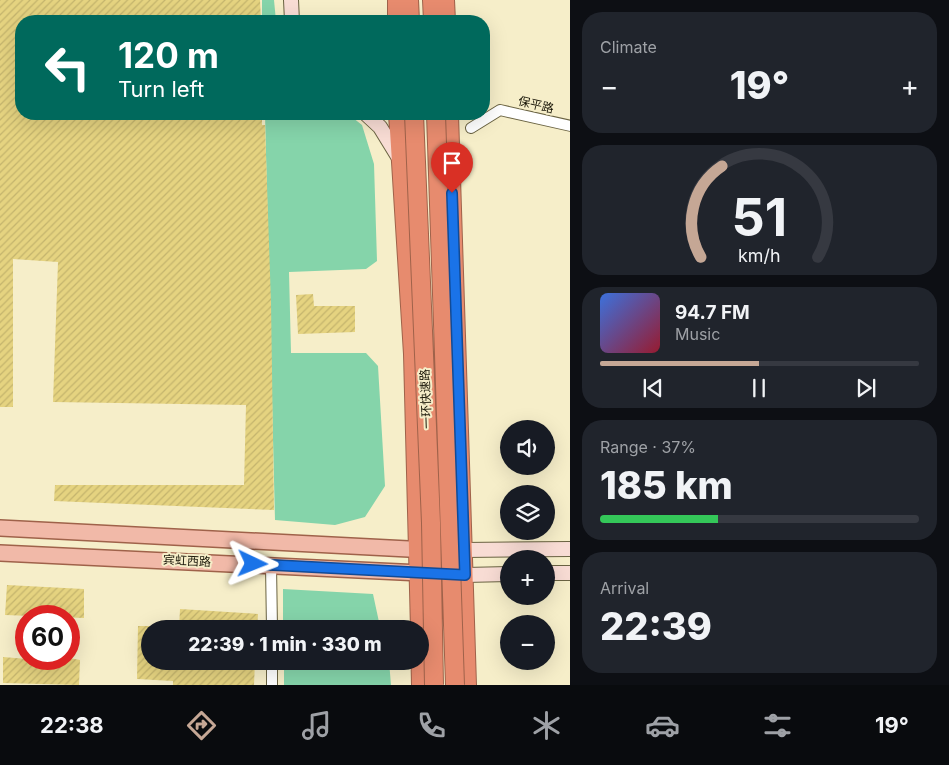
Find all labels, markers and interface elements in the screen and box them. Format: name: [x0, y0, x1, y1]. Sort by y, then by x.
text: 120 m: [118, 34, 219, 76]
icon: left: [35, 35, 100, 100]
text: Climate: [600, 37, 657, 57]
text: 19°: [730, 62, 789, 108]
text: −: [600, 69, 619, 103]
text: +: [900, 69, 919, 103]
text: Turn left: [118, 76, 204, 102]
street label: 保平路: [517, 93, 555, 116]
pin: [431, 142, 473, 193]
icon: arrive: [438, 149, 466, 177]
text: 51: [732, 186, 787, 249]
text: km/h: [738, 245, 781, 266]
text: 94.7 FM: [675, 301, 750, 324]
text: Music: [675, 324, 720, 344]
street label: 一环快速路: [417, 369, 434, 429]
icon: previous: [639, 374, 667, 402]
icon: pause: [745, 374, 773, 402]
icon: next: [852, 374, 880, 402]
map controls: [500, 420, 555, 670]
button: sound: [500, 420, 555, 475]
text: Range · 37%: [600, 437, 696, 457]
text: 185 km: [600, 462, 733, 508]
button: layers: [500, 485, 555, 540]
position arrow: [226, 537, 278, 589]
button: +: [500, 550, 555, 605]
street label: 宾虹西路: [163, 552, 211, 569]
text: Arrival: [600, 578, 649, 598]
text: 22:39: [600, 603, 712, 649]
speed limit sign: 60: [15, 605, 80, 670]
button: −: [500, 615, 555, 670]
text: 22:39 · 1 min · 330 m: [188, 633, 382, 656]
icon: directions: [184, 708, 219, 743]
icon: music: [299, 708, 334, 743]
icon: phone: [414, 708, 449, 743]
icon: climate: [529, 708, 564, 743]
icon: car: [645, 708, 680, 743]
icon: filters: [760, 708, 795, 743]
text: 22:38: [40, 712, 104, 738]
text: 19°: [875, 712, 909, 738]

